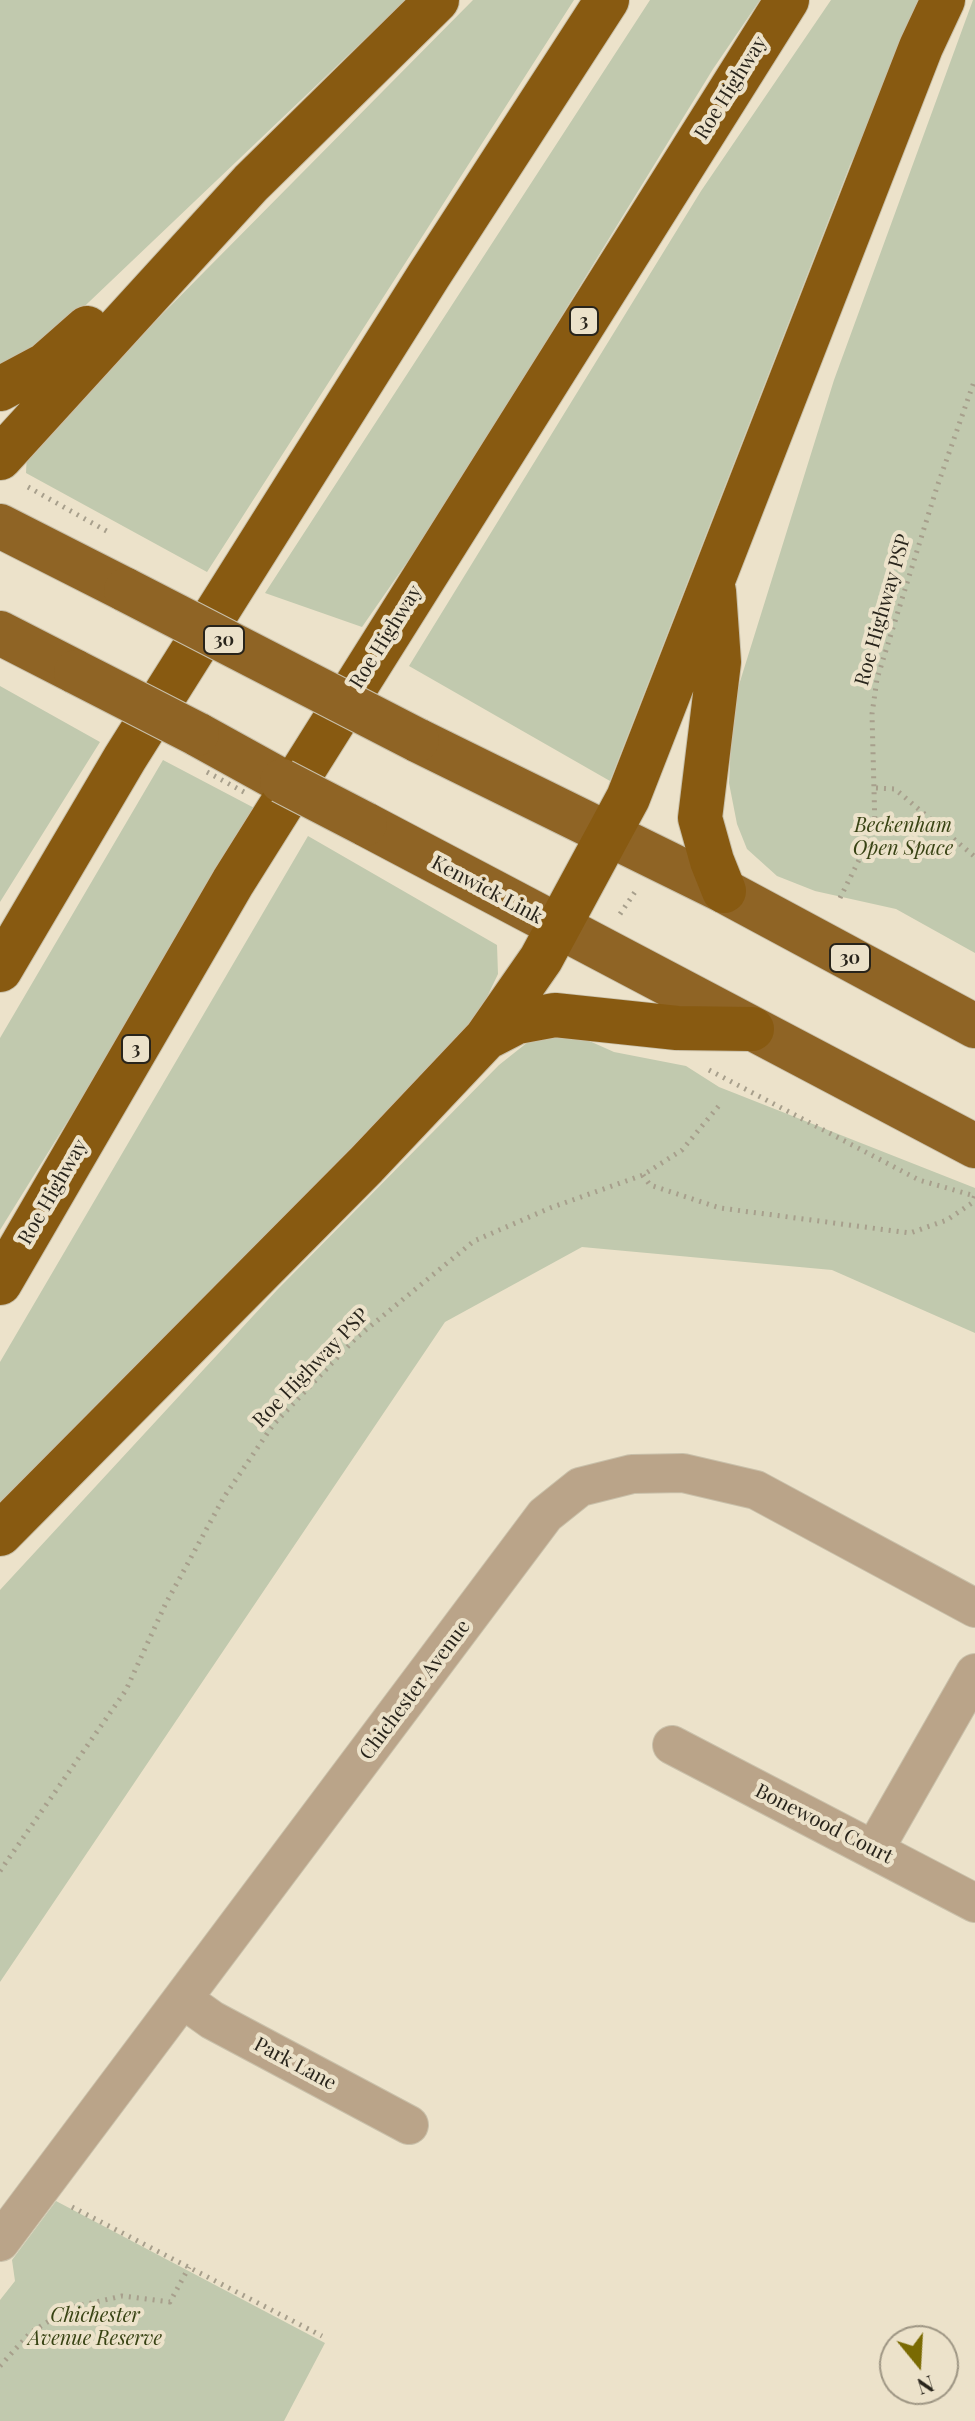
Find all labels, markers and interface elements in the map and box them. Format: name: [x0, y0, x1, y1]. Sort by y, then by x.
street label: Roe Highway: [690, 32, 772, 144]
road number: 3: [570, 307, 598, 335]
street label: Roe Highway PSP: [850, 531, 916, 689]
street label: Roe Highway: [345, 581, 427, 693]
road number: 30: [204, 626, 244, 654]
park label: Beckenham Open Space: [853, 814, 953, 861]
street label: Kenwick Link: [427, 851, 547, 929]
road number: 30: [830, 944, 870, 972]
road number: 3: [122, 1035, 150, 1063]
street label: Roe Highway: [13, 1135, 93, 1249]
street label: Roe Highway PSP: [248, 1303, 374, 1433]
street label: Chichester Avenue: [355, 1615, 475, 1765]
street label: Bonewood Court: [751, 1779, 897, 1869]
street label: Park Lane: [250, 2032, 340, 2096]
park label: Chichester Avenue Reserve: [28, 2304, 162, 2351]
north arrow: [879, 2325, 959, 2405]
text: N: [914, 2369, 938, 2403]

